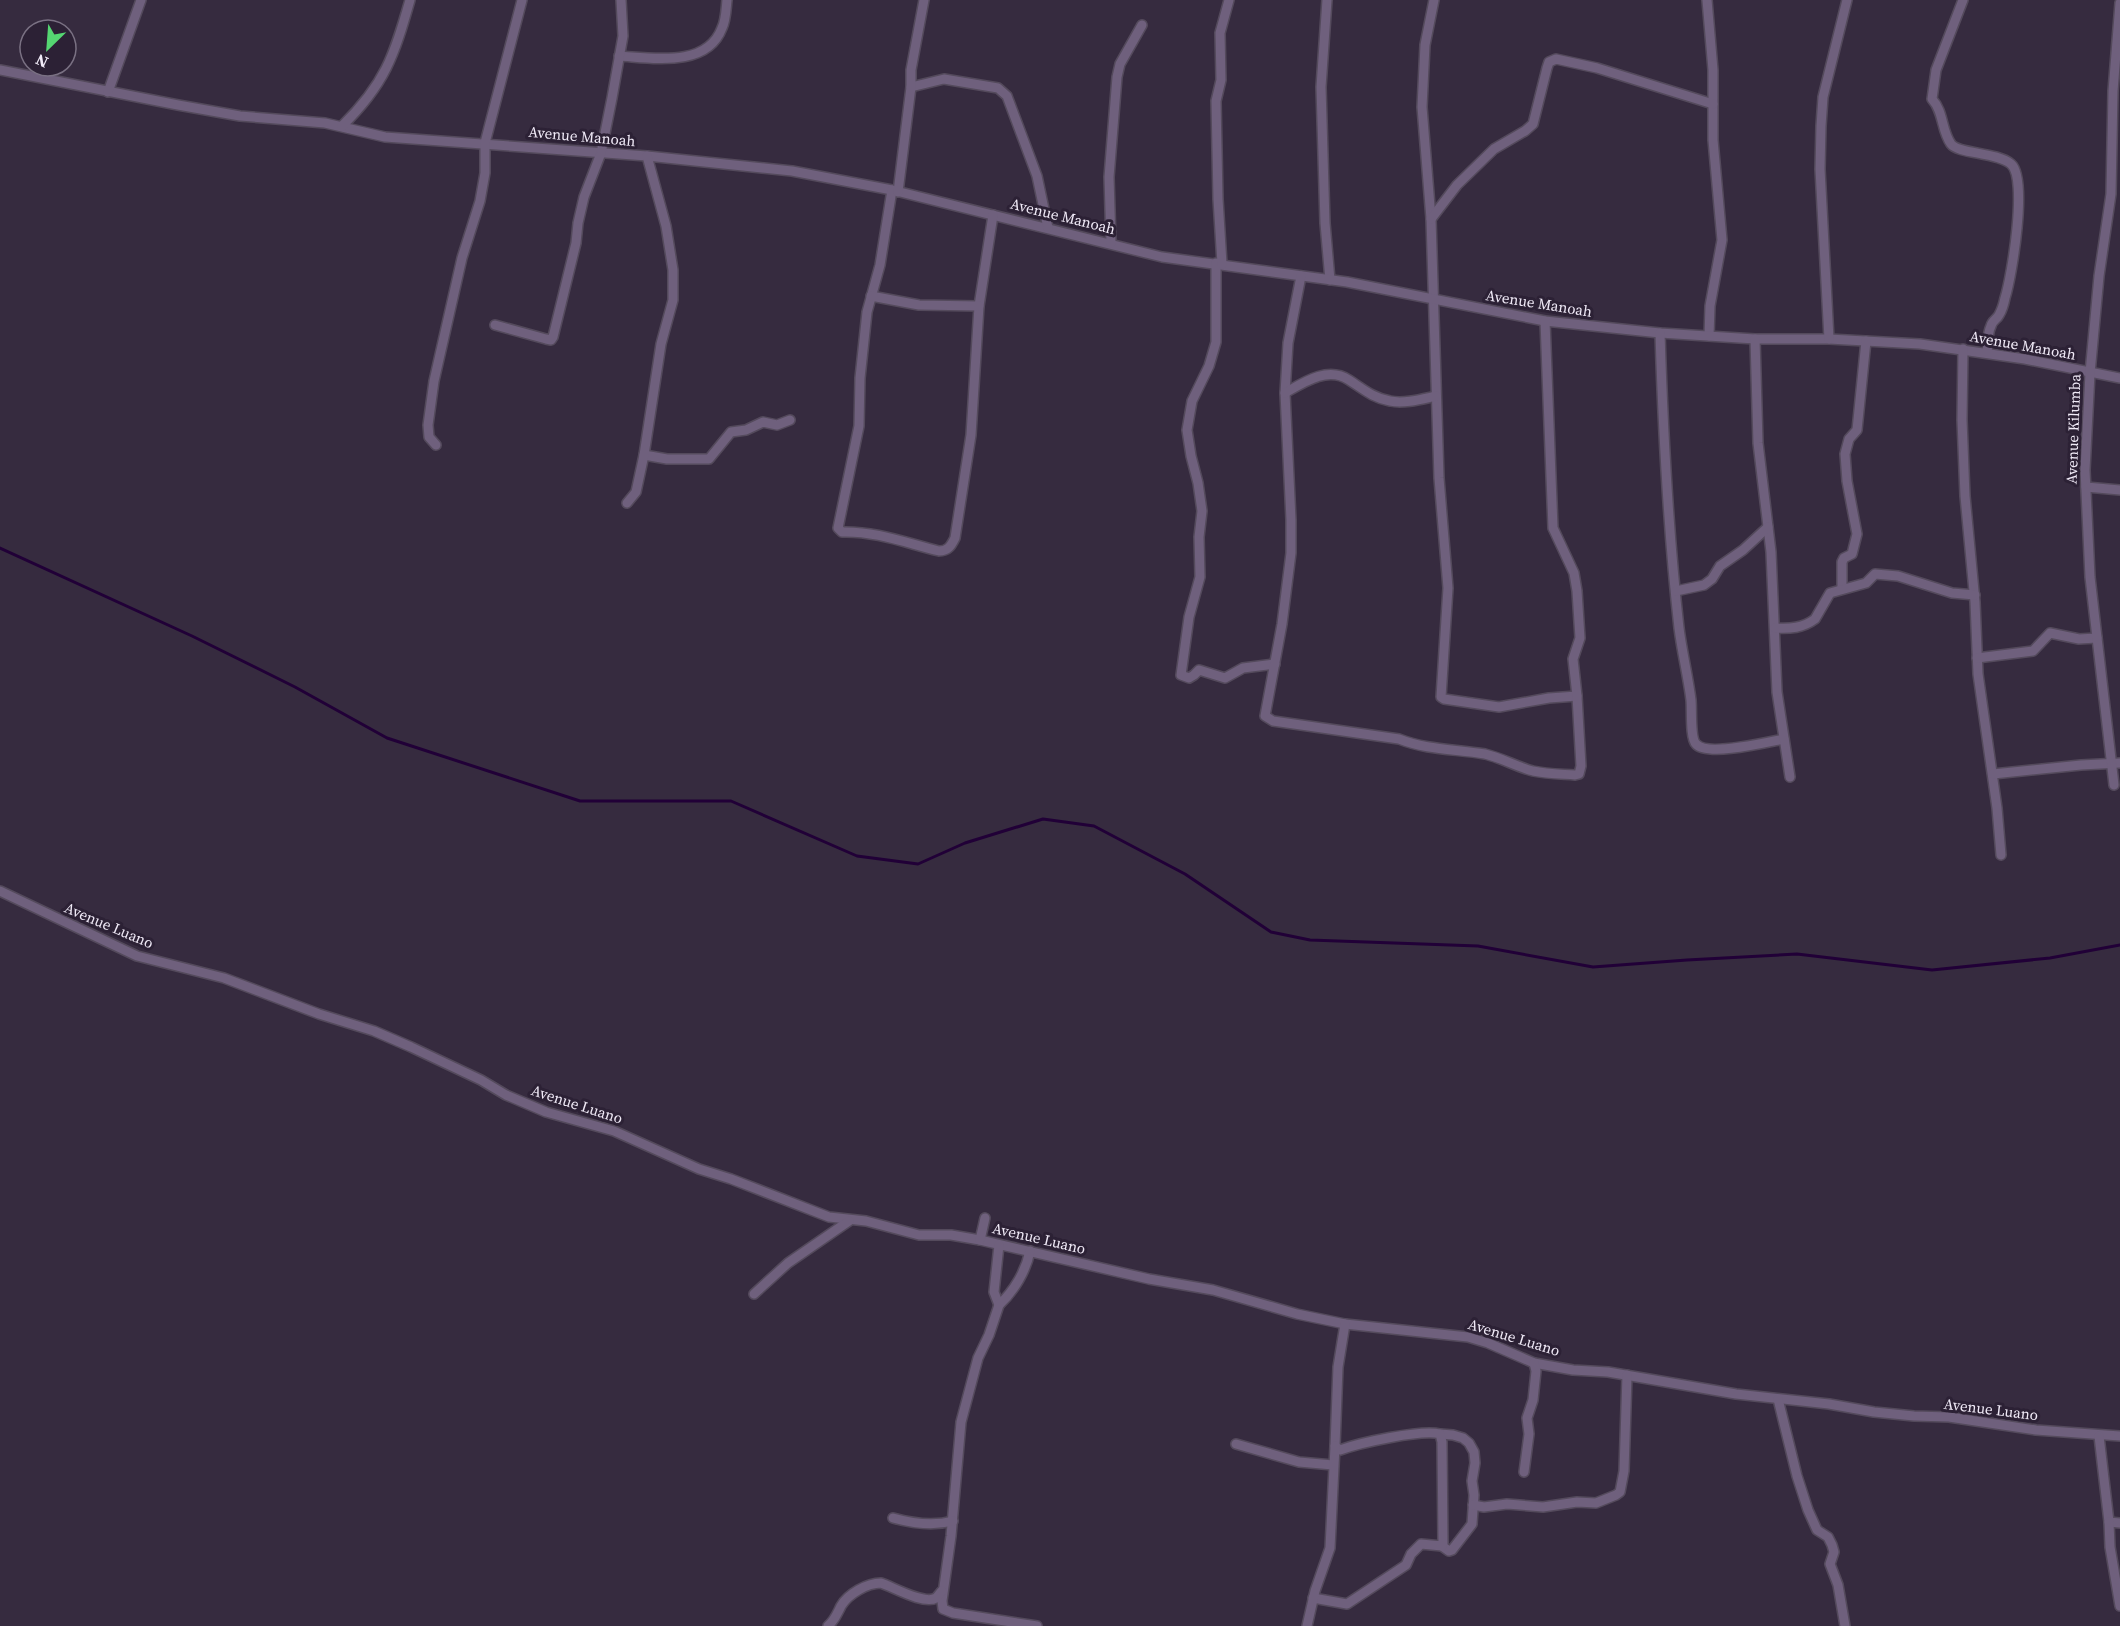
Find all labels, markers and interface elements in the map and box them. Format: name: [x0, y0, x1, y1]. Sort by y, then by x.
north arrow: [18, 18, 78, 78]
text: N: [31, 49, 52, 74]
street label: Avenue Manoah: [528, 121, 636, 151]
street label: Avenue Manoah: [1008, 193, 1118, 239]
street label: Avenue Manoah: [1484, 284, 1594, 322]
street label: Avenue Manoah: [1968, 325, 2078, 365]
street label: Avenue Kilumba: [2061, 373, 2085, 484]
street label: Avenue Luano: [61, 897, 157, 953]
street label: Avenue Luano: [529, 1079, 625, 1129]
street label: Avenue Luano: [990, 1217, 1088, 1259]
street label: Avenue Luano: [1466, 1313, 1562, 1361]
street label: Avenue Luano: [1943, 1393, 2039, 1425]

